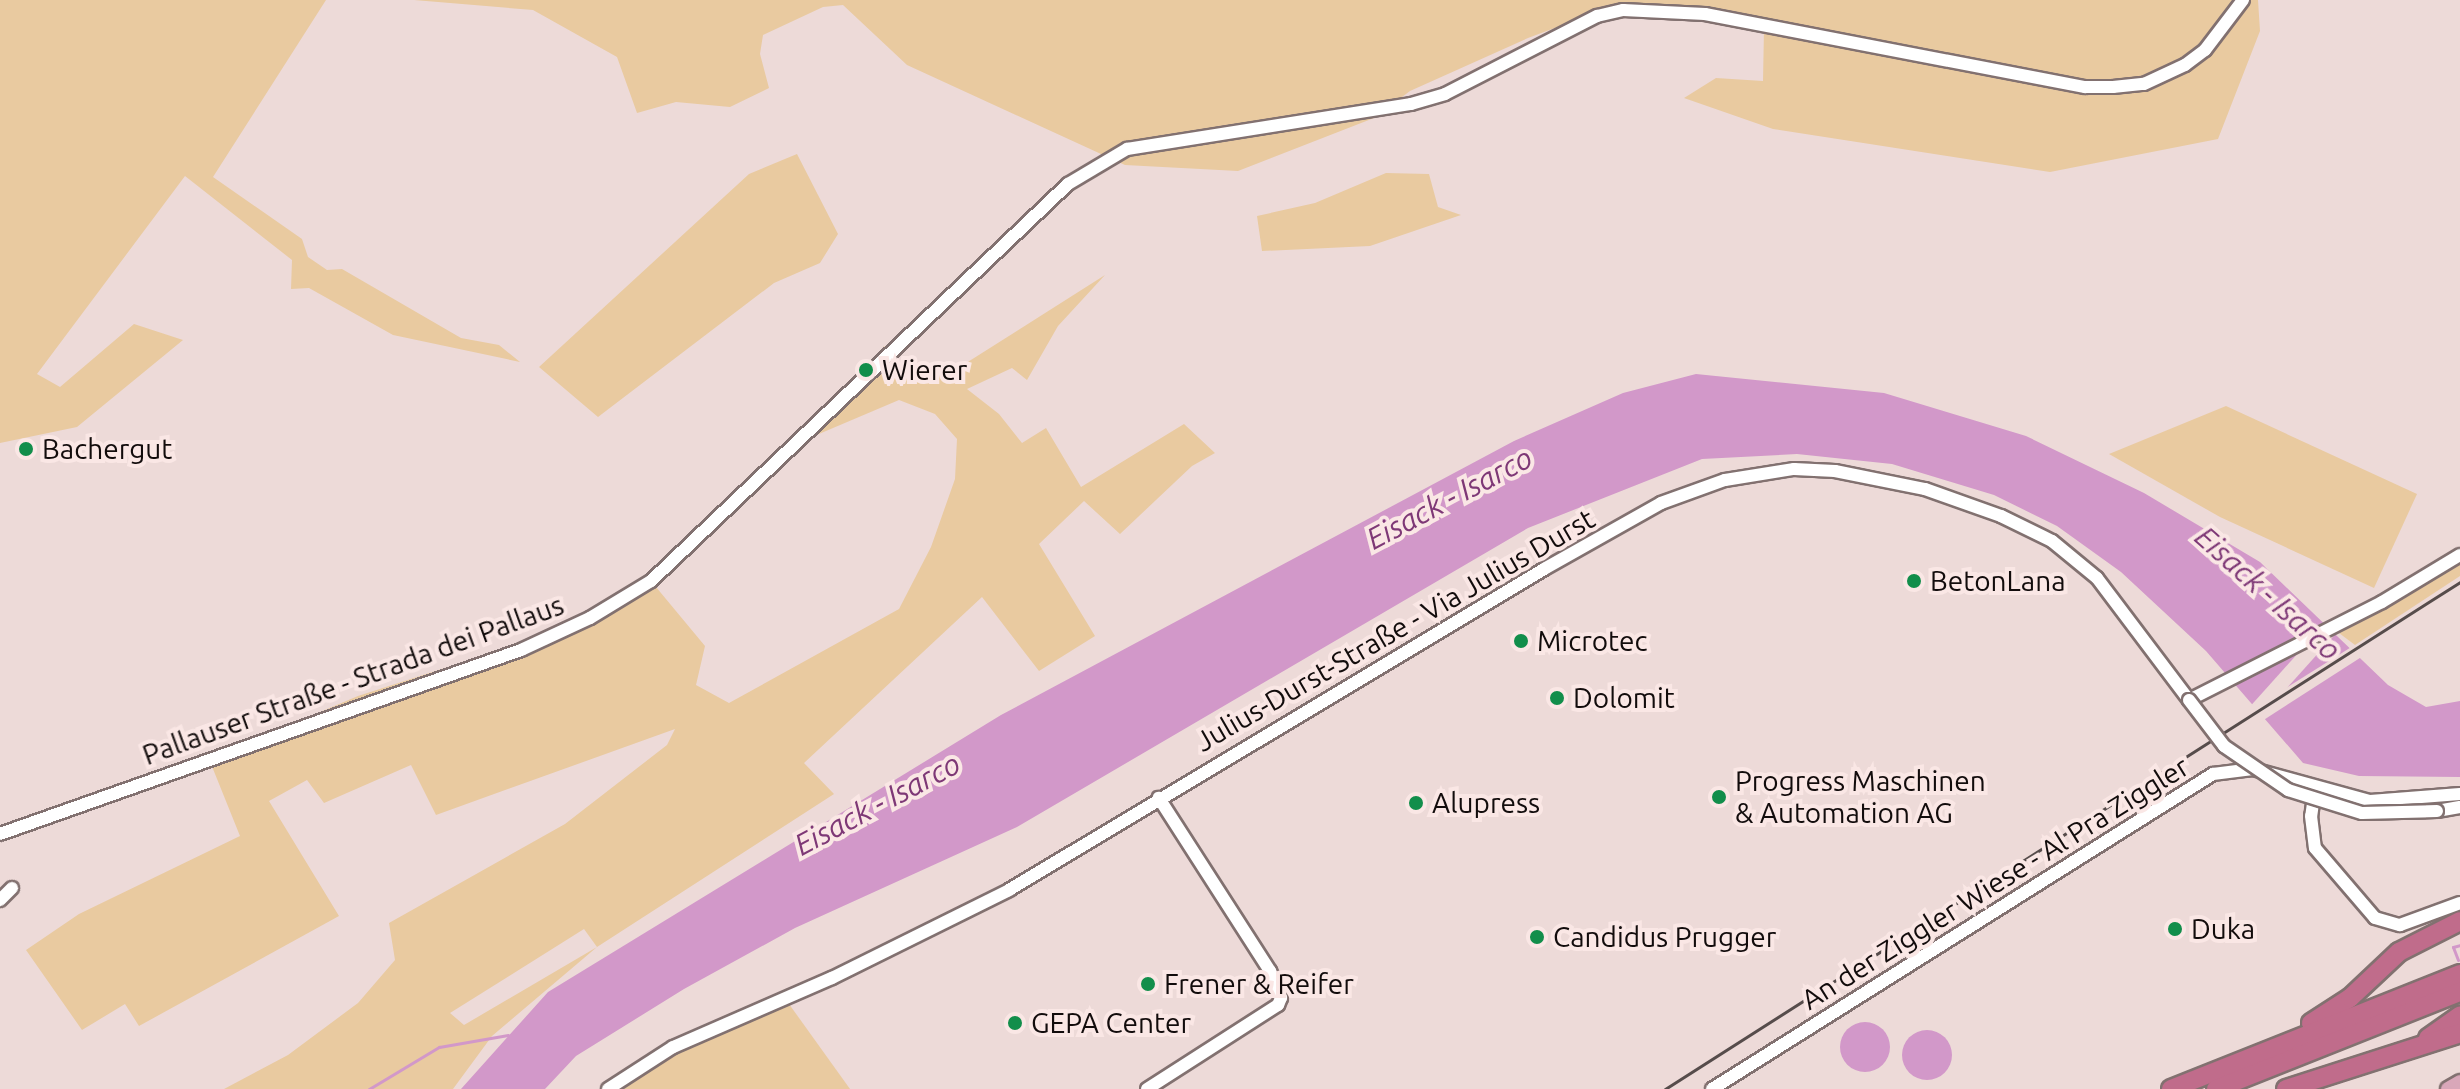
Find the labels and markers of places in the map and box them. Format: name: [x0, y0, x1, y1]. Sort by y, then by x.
place label: Wierer: [882, 353, 967, 387]
marker: Wierer: [857, 361, 875, 379]
place label: Bachergut: [42, 432, 172, 466]
marker: Bachergut: [17, 440, 35, 458]
place label: BetonLana: [1930, 564, 2066, 598]
marker: BetonLana: [1905, 572, 1923, 590]
place label: Microtec: [1537, 624, 1648, 658]
marker: Microtec: [1512, 632, 1530, 650]
place label: Dolomit: [1573, 681, 1675, 715]
marker: Dolomit: [1548, 689, 1566, 707]
place label: Progress Maschinen & Automation AG: [1735, 764, 1986, 830]
place label: Alupress: [1432, 786, 1540, 820]
marker: Progress Maschinen & Automation AG: [1710, 788, 1728, 806]
marker: Alupress: [1407, 794, 1425, 812]
place label: Duka: [2191, 912, 2255, 946]
place label: Candidus Prugger: [1553, 920, 1776, 954]
marker: Duka: [2166, 920, 2184, 938]
marker: Candidus Prugger: [1528, 928, 1546, 946]
place label: Frener & Reifer: [1164, 967, 1354, 1001]
marker: Frener & Reifer: [1139, 975, 1157, 993]
place label: GEPA Center: [1031, 1006, 1191, 1040]
marker: GEPA Center: [1006, 1014, 1024, 1032]

